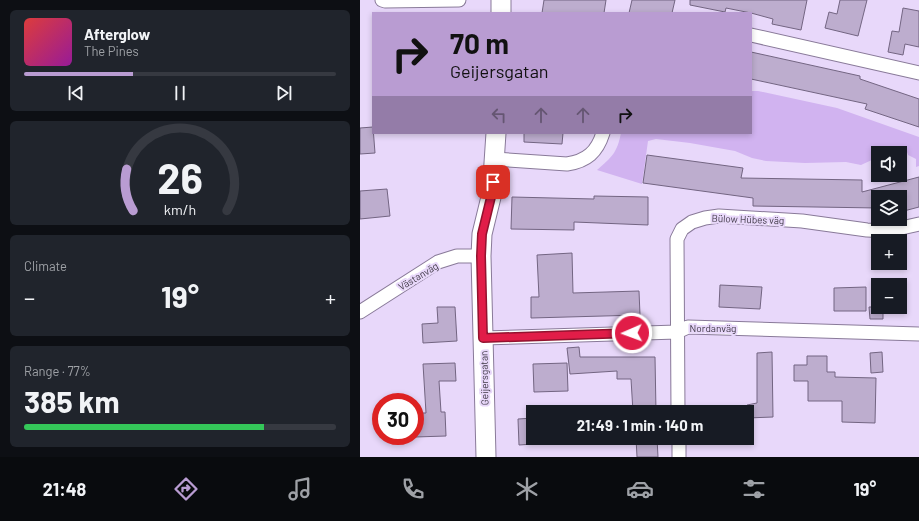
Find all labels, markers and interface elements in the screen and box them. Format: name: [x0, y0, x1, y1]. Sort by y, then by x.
text: Afterglow: [84, 25, 150, 43]
text: 70 m: [450, 26, 509, 60]
icon: right: [384, 28, 436, 80]
text: The Pines: [84, 43, 139, 59]
text: Geijersgatan: [450, 60, 549, 82]
icon: previous: [65, 82, 87, 104]
icon: pause: [169, 82, 191, 104]
icon: next: [273, 82, 295, 104]
icon: left: [488, 104, 510, 126]
icon: ahead: [530, 104, 552, 126]
icon: ahead: [572, 104, 594, 126]
icon: right: [614, 104, 636, 126]
map controls: [871, 146, 907, 314]
button: sound: [871, 146, 907, 182]
text: 26: [157, 152, 203, 202]
pin: [476, 165, 510, 199]
icon: arrive: [482, 171, 504, 193]
button: layers: [871, 190, 907, 226]
text: km/h: [164, 201, 196, 218]
street label: Bülow Hübes väg: [711, 212, 785, 226]
button: +: [871, 234, 907, 270]
text: Climate: [24, 258, 67, 274]
street label: Västanväg: [396, 259, 440, 293]
text: 19°: [161, 278, 199, 314]
button: −: [871, 278, 907, 314]
text: −: [24, 284, 35, 310]
text: +: [325, 284, 336, 310]
position arrow: [611, 312, 653, 354]
street label: Nordanväg: [690, 322, 736, 334]
street label: Geijersgatan: [478, 351, 490, 405]
text: Range · 77%: [24, 363, 91, 379]
text: 385 km: [24, 383, 120, 419]
speed limit sign: 30: [372, 393, 424, 445]
text: 21:49 · 1 min · 140 m: [577, 416, 703, 434]
icon: directions: [172, 475, 200, 503]
icon: music: [286, 475, 314, 503]
icon: phone: [399, 475, 427, 503]
icon: climate: [513, 475, 541, 503]
icon: car: [626, 475, 654, 503]
icon: filters: [740, 475, 768, 503]
text: 21:48: [43, 478, 86, 500]
text: 19°: [853, 478, 876, 500]

